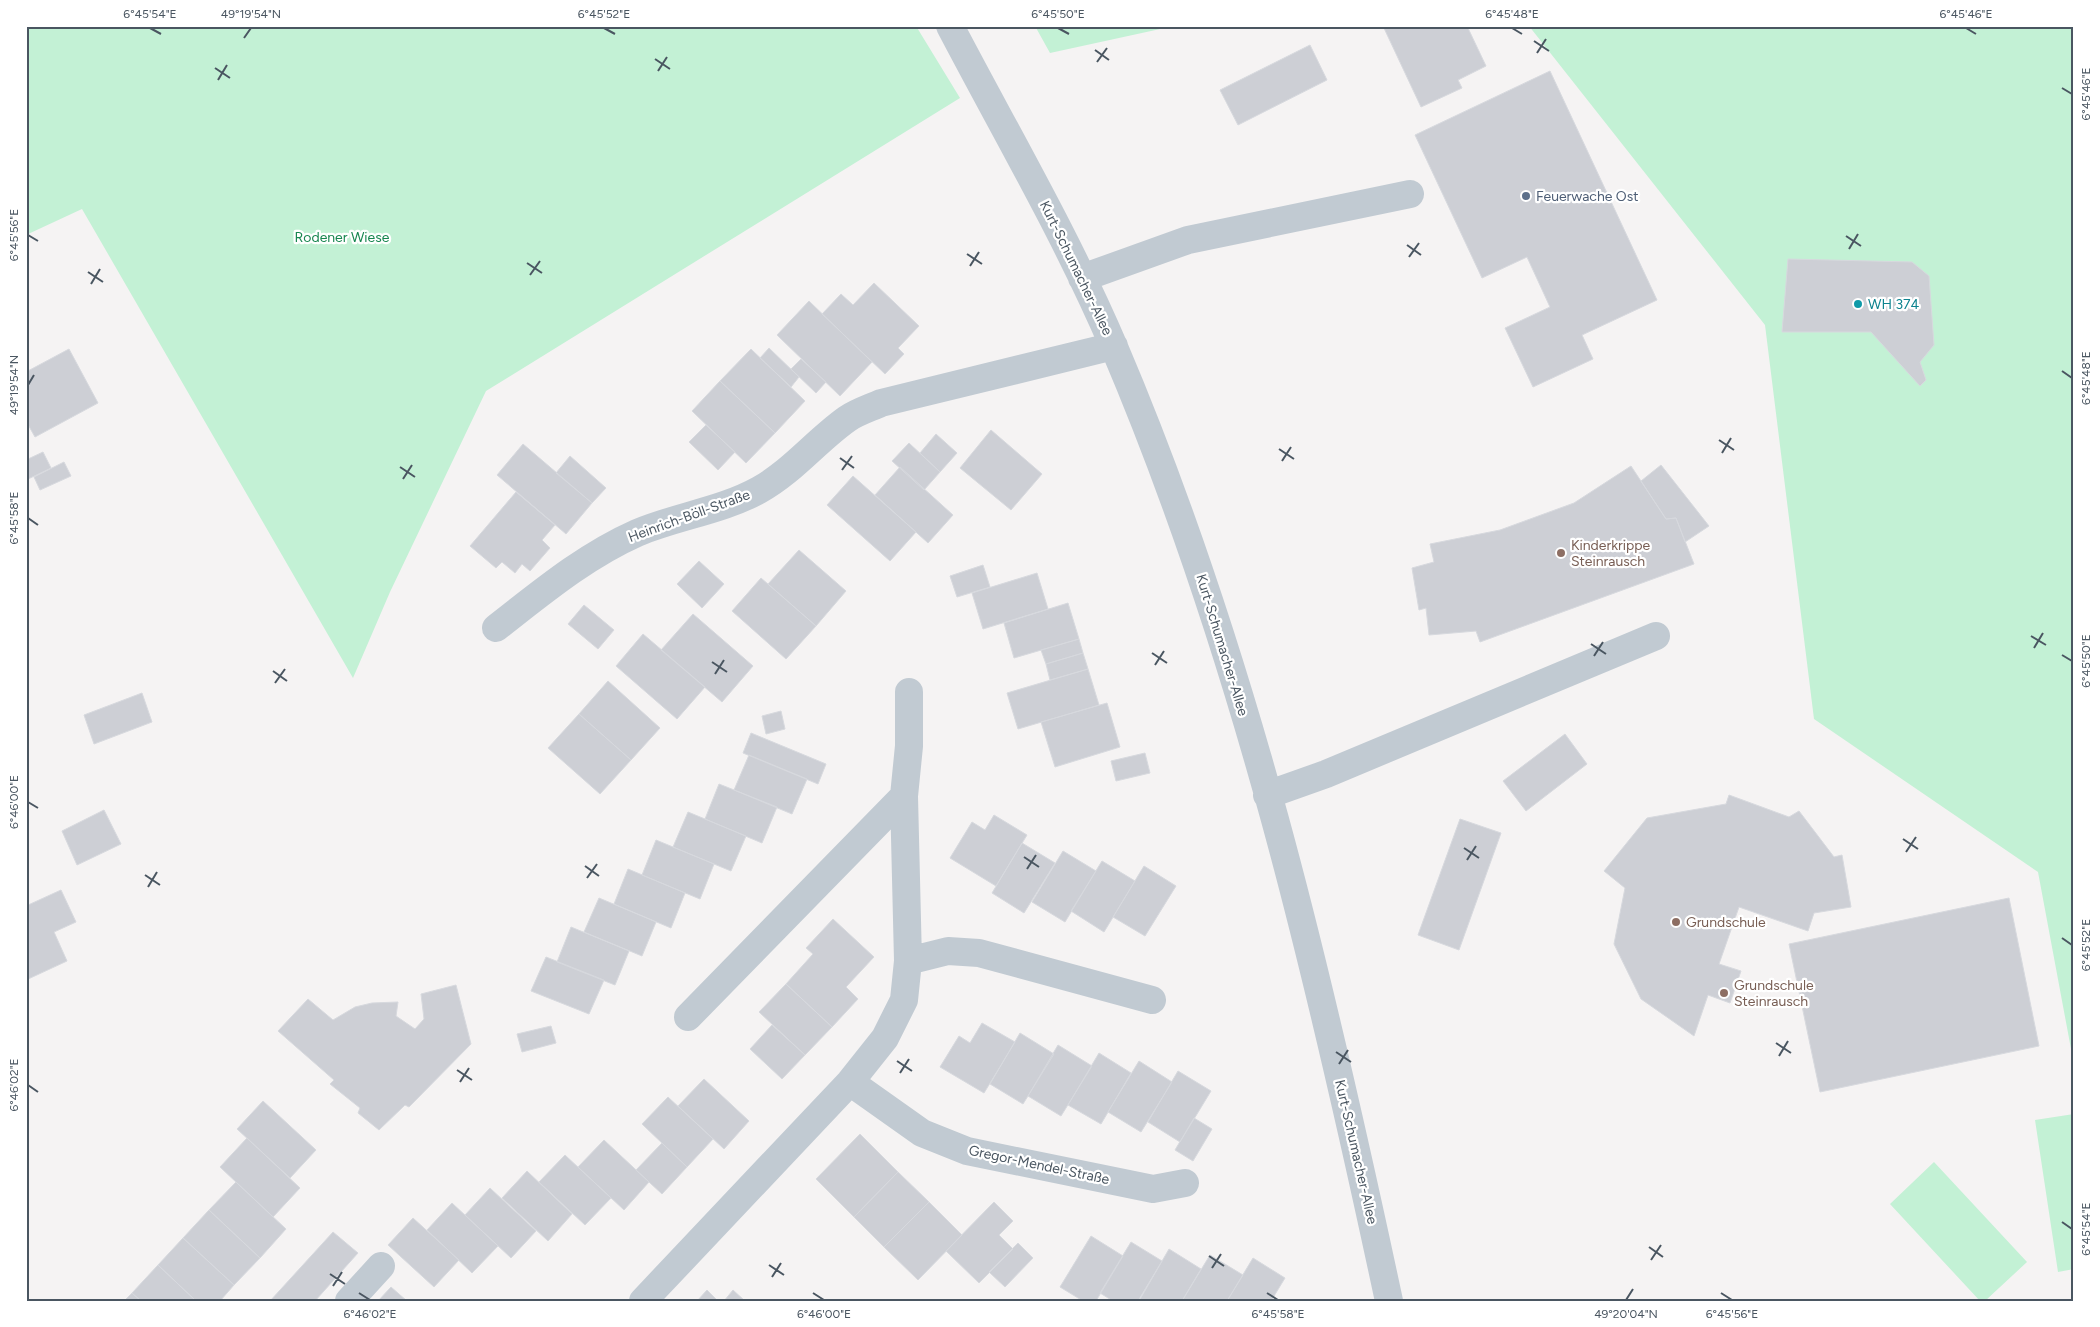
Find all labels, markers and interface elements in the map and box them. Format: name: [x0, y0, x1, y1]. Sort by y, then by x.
text: 6°45'54"E: [123, 7, 177, 21]
text: 49°19'54"N: [221, 7, 281, 21]
text: 6°45'52"E: [578, 7, 630, 21]
text: 6°45'50"E: [1031, 7, 1085, 21]
text: 6°45'48"E: [1485, 7, 1539, 21]
text: 6°45'46"E: [1939, 7, 1993, 21]
text: 6°45'46"E: [2079, 67, 2093, 121]
place label: Feuerwache Ost: [1536, 188, 1638, 205]
marker: Feuerwache Ost: [1520, 190, 1532, 202]
street label: Kurt-Schumacher-Allee: [1036, 198, 1116, 338]
text: 6°45'56"E: [7, 209, 21, 261]
park label: Rodener Wiese: [295, 229, 390, 246]
place label: WH 374: [1868, 296, 1920, 313]
marker: WH 374: [1852, 298, 1864, 310]
text: 6°45'48"E: [2079, 351, 2093, 405]
text: 49°19'54"N: [7, 355, 21, 415]
street label: Heinrich-Böll-Straße: [626, 486, 753, 546]
text: 6°45'58"E: [7, 491, 21, 545]
place label: Kinderkrippe Steinrausch: [1571, 537, 1650, 570]
marker: Kinderkrippe Steinrausch: [1555, 547, 1567, 559]
street label: Kurt-Schumacher-Allee: [1192, 572, 1252, 718]
text: 6°45'50"E: [2079, 634, 2093, 688]
text: 6°46'00"E: [7, 775, 21, 829]
place label: Grundschule: [1686, 914, 1766, 931]
marker: Grundschule: [1670, 916, 1682, 928]
text: 6°45'52"E: [2079, 919, 2093, 971]
place label: Grundschule Steinrausch: [1734, 977, 1814, 1010]
marker: Grundschule Steinrausch: [1718, 987, 1730, 999]
text: 6°46'02"E: [7, 1058, 21, 1112]
street label: Kurt-Schumacher-Allee: [1331, 1078, 1381, 1226]
street label: Gregor-Mendel-Straße: [967, 1142, 1111, 1188]
text: 6°45'54"E: [2079, 1202, 2093, 1256]
text: 6°46'02"E: [343, 1307, 397, 1321]
text: 6°46'00"E: [797, 1307, 851, 1321]
text: 6°45'58"E: [1251, 1307, 1305, 1321]
text: 49°20'04"N: [1594, 1307, 1658, 1321]
text: 6°45'56"E: [1706, 1307, 1758, 1321]

